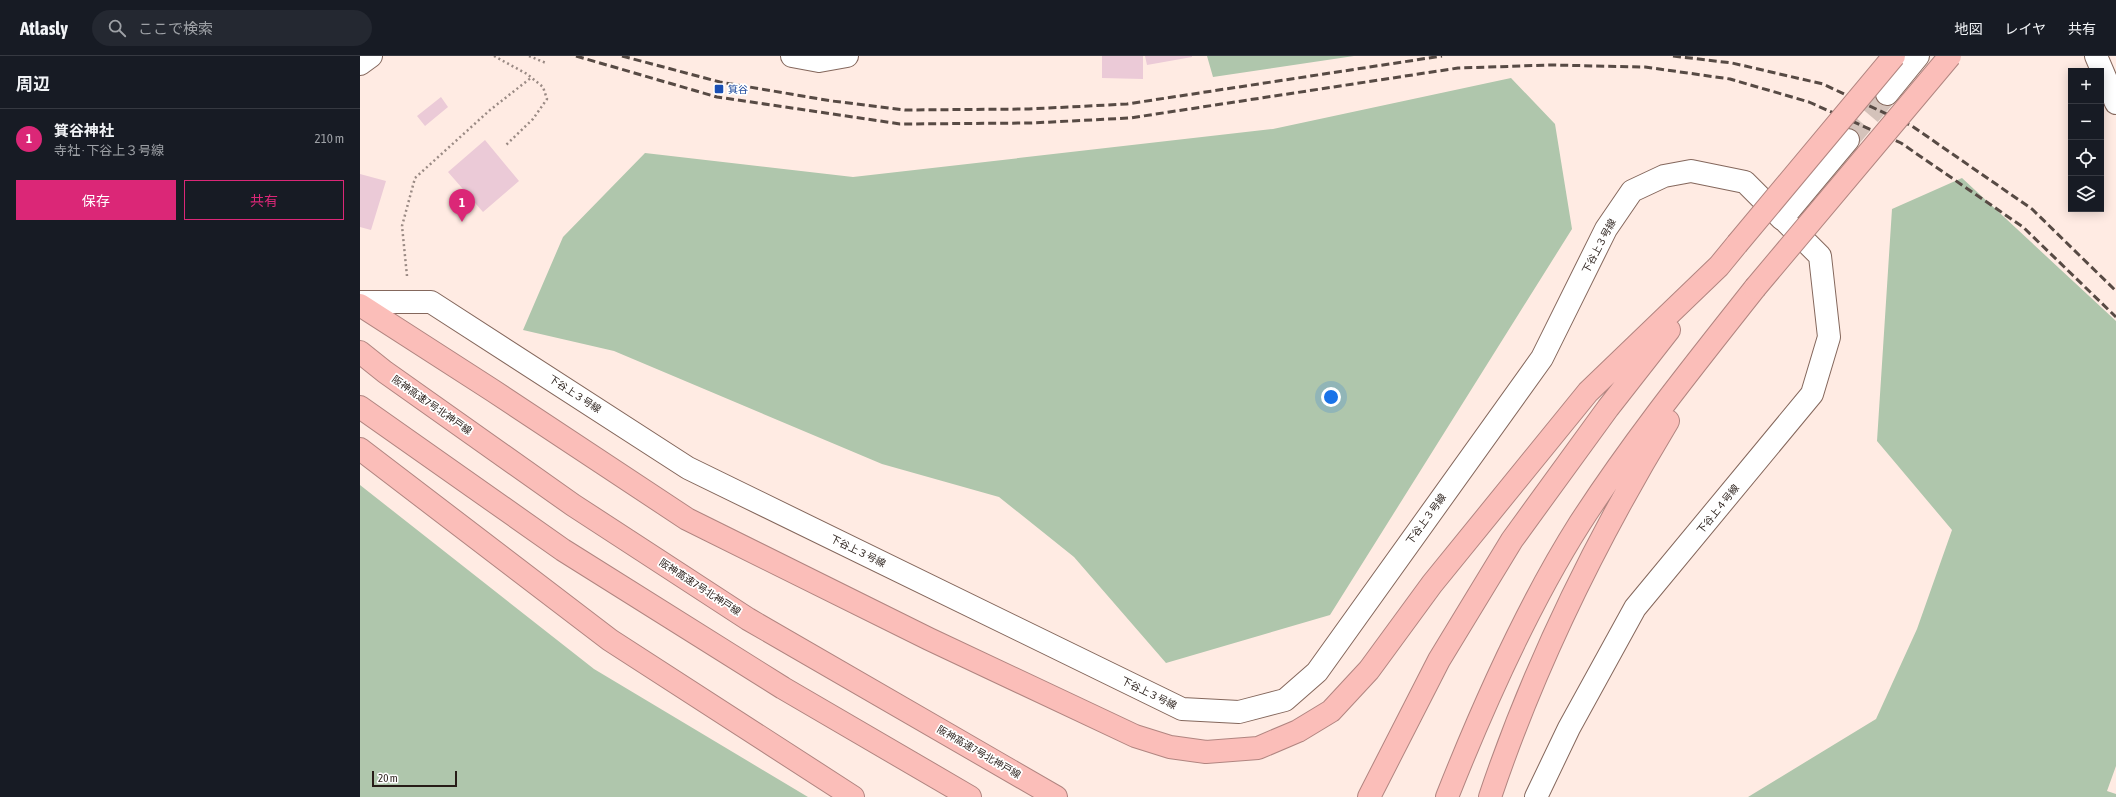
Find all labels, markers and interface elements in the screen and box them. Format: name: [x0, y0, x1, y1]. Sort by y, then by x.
search box: [92, 10, 372, 46]
text: Atlasly: [20, 17, 68, 39]
icon: search: [106, 17, 128, 39]
text: ここで検索: [138, 20, 213, 37]
text: 地図: [1954, 21, 1982, 37]
text: レイヤ: [2004, 21, 2046, 37]
text: 共有: [2068, 21, 2096, 37]
map controls: [2068, 68, 2104, 212]
button: +: [2068, 68, 2104, 104]
text: 周辺: [16, 74, 50, 94]
marker: 箕谷: [713, 83, 725, 95]
place label: 箕谷: [728, 84, 748, 95]
button: −: [2068, 104, 2104, 140]
text: 箕谷神社: [54, 122, 114, 139]
text: 1: [26, 131, 32, 146]
text: 210 m: [315, 131, 344, 146]
button: locate: [2068, 140, 2104, 176]
text: 寺社 · 下谷上３号線: [54, 143, 164, 158]
button: layers: [2068, 176, 2104, 212]
button: 保存: [16, 180, 176, 220]
button: 共有: [184, 180, 344, 220]
pin: 1: [449, 189, 475, 222]
street label: 下谷上３号線: [1580, 217, 1618, 275]
street label: 阪神高速7号北神戸線: [390, 373, 474, 437]
street label: 下谷上３号線: [547, 373, 603, 415]
your location: [1321, 387, 1341, 407]
street label: 下谷上４号線: [1695, 482, 1741, 536]
street label: 下谷上３号線: [1404, 491, 1448, 547]
street label: 下谷上３号線: [829, 533, 887, 569]
street label: 阪神高速7号北神戸線: [657, 557, 743, 617]
street label: 下谷上３号線: [1120, 675, 1178, 711]
street label: 阪神高速7号北神戸線: [935, 724, 1023, 780]
scale bar: [372, 769, 457, 788]
text: 20 m: [378, 772, 398, 784]

